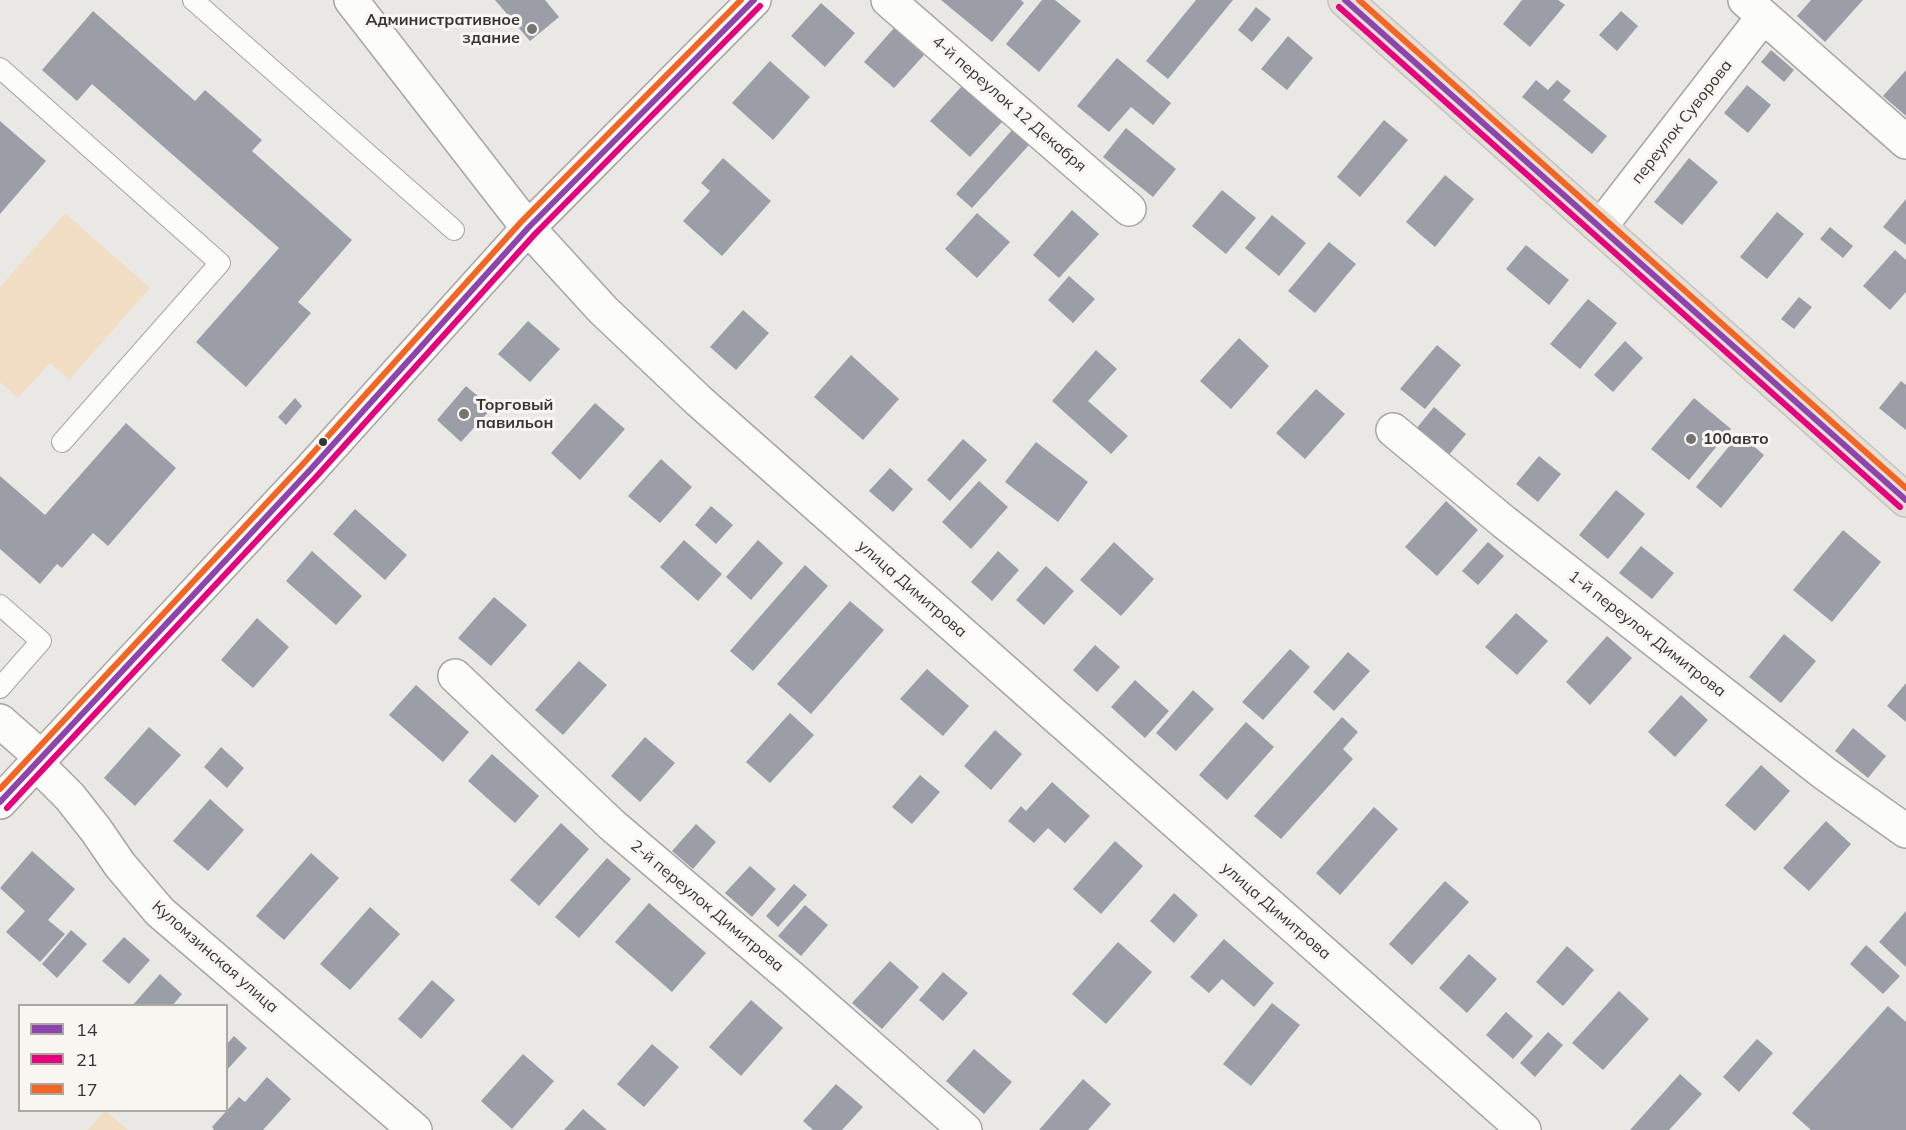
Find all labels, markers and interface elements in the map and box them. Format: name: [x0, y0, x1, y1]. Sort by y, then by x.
place label: Административное здание: [365, 10, 520, 48]
marker: Административное здание: [525, 22, 539, 36]
street label: 4-й переулок 12 Декабря: [928, 32, 1090, 176]
street label: переулок Суворова: [1628, 56, 1736, 188]
place label: Торговый павильон: [476, 395, 553, 433]
marker: Торговый павильон: [457, 407, 471, 421]
place label: 100авто: [1703, 429, 1769, 449]
marker: 100авто: [1684, 432, 1698, 446]
unlabelled marker: [317, 436, 329, 448]
street label: улица Димитрова: [853, 536, 971, 642]
street label: 1-й переулок Димитрова: [1565, 567, 1729, 701]
street label: 2-й переулок Димитрова: [626, 836, 788, 976]
street label: улица Димитрова: [1217, 858, 1335, 964]
street label: Куломзинская улица: [148, 897, 282, 1017]
legend: [18, 1004, 228, 1112]
text: 14: [76, 1018, 98, 1041]
text: 21: [76, 1048, 98, 1071]
text: 17: [76, 1078, 98, 1101]

